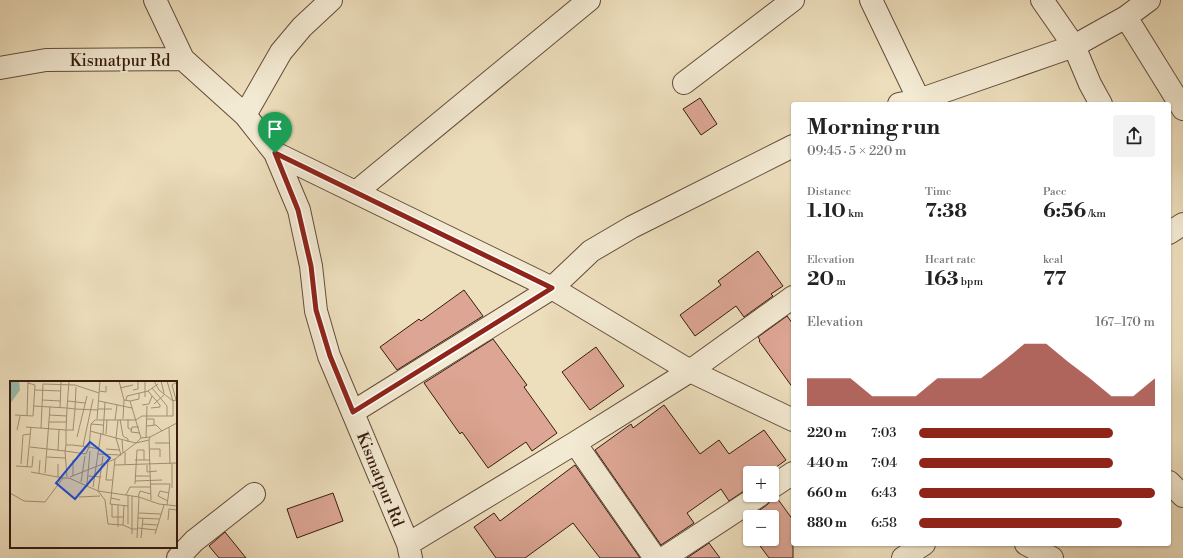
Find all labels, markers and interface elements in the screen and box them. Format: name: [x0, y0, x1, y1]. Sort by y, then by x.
street label: Kismatpur Rd: [70, 51, 170, 71]
pin: [258, 112, 292, 153]
text: Morning run: [807, 114, 940, 141]
button: share: [1113, 115, 1155, 157]
icon: arrive: [264, 118, 286, 140]
text: 09:45 · 5 × 220 m: [807, 143, 906, 159]
text: Distance: [807, 185, 851, 199]
text: Time: [925, 185, 952, 199]
text: Pace: [1043, 185, 1067, 199]
text: 1.10: [807, 199, 846, 224]
text: 7:38: [925, 199, 967, 224]
text: 6:56: [1043, 199, 1086, 224]
text: km: [846, 207, 864, 221]
text: /km: [1086, 207, 1106, 221]
text: Elevation: [807, 253, 855, 267]
text: Heart rate: [925, 253, 976, 267]
text: kcal: [1043, 253, 1063, 267]
text: 20: [807, 267, 834, 292]
text: 163: [925, 267, 959, 292]
text: 77: [1043, 267, 1066, 292]
text: m: [834, 275, 846, 289]
text: bpm: [959, 275, 983, 289]
text: Elevation: [807, 314, 863, 330]
text: 167–170 m: [1095, 314, 1155, 330]
inset map: [10, 381, 177, 548]
text: 220 m: [807, 425, 847, 441]
text: 7:03: [871, 425, 896, 441]
street label: Kismatpur Rd: [352, 429, 408, 530]
text: 440 m: [807, 455, 848, 471]
text: 7:04: [871, 455, 897, 471]
map controls: [743, 466, 779, 546]
button: +: [743, 466, 779, 502]
text: 660 m: [807, 485, 847, 501]
text: 6:43: [871, 485, 897, 501]
button: −: [743, 510, 779, 546]
text: 880 m: [807, 515, 847, 531]
text: 6:58: [871, 515, 897, 531]

